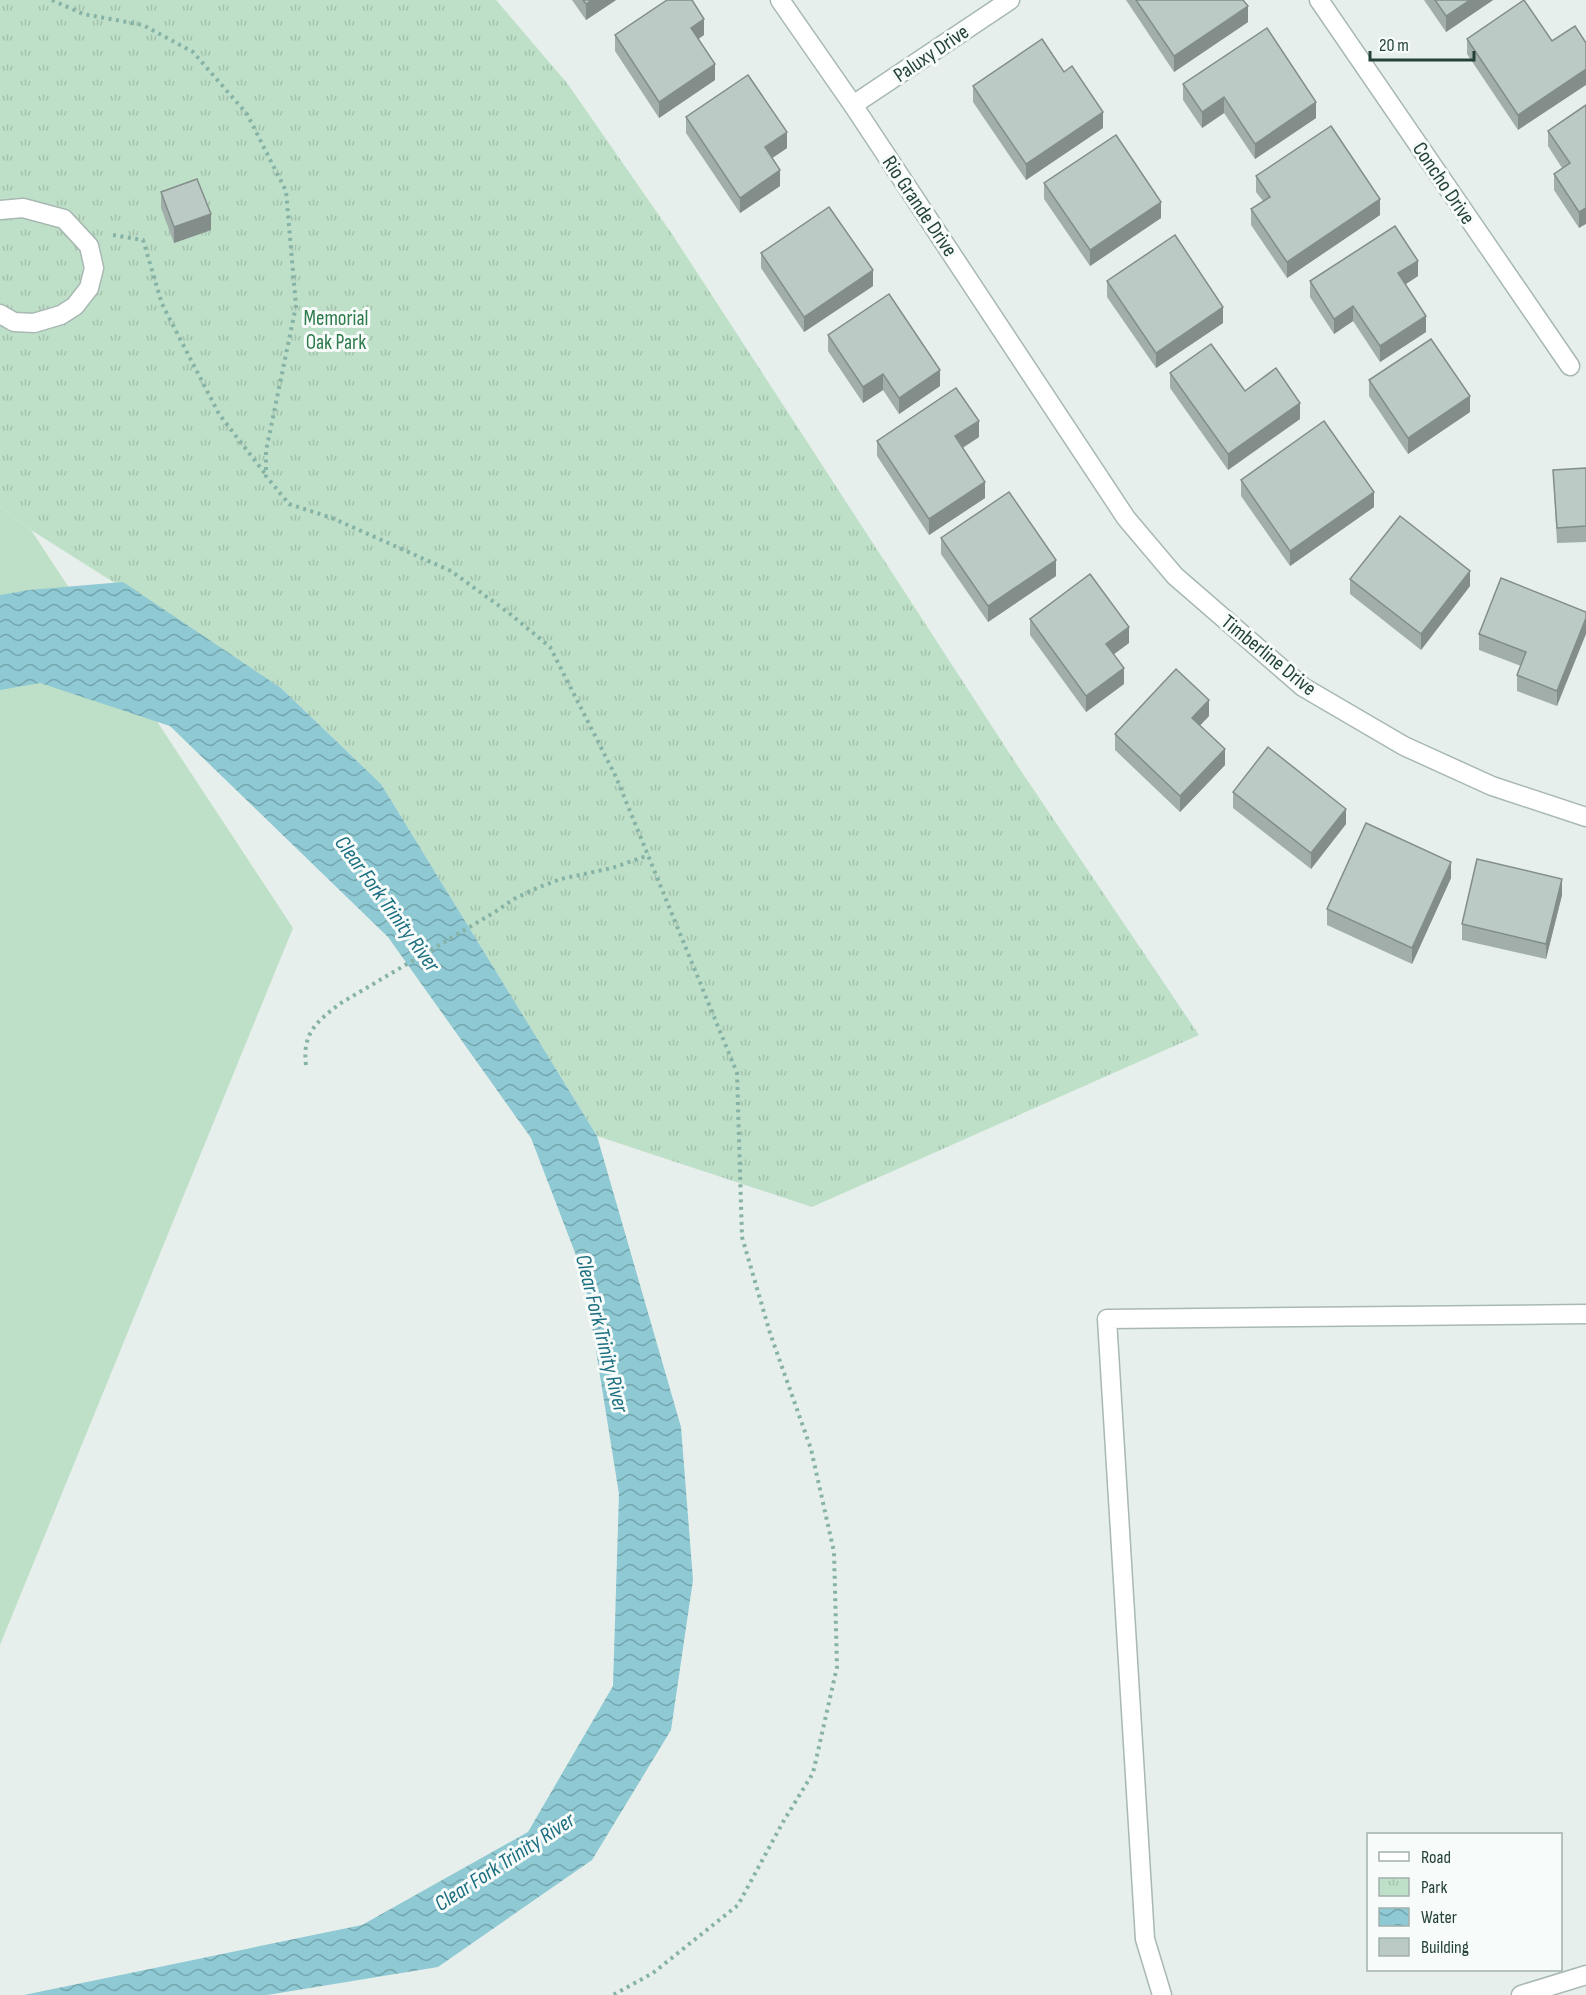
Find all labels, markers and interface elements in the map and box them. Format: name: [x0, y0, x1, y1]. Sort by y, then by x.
street label: Paluxy Drive: [889, 19, 974, 88]
scale bar: [1370, 24, 1474, 62]
text: 20 m: [1379, 35, 1409, 56]
street label: Concho Drive: [1407, 137, 1480, 229]
street label: Rio Grande Drive: [877, 151, 962, 261]
park label: Memorial Oak Park: [303, 306, 369, 355]
street label: Timberline Drive: [1216, 610, 1321, 701]
water label: Clear Fork Trinity River: [328, 830, 446, 978]
water label: Clear Fork Trinity River: [569, 1252, 634, 1416]
water label: Clear Fork Trinity River: [430, 1806, 581, 1918]
legend: [1367, 1833, 1562, 1971]
text: Road: [1421, 1847, 1451, 1868]
text: Park: [1421, 1877, 1447, 1898]
text: Water: [1421, 1907, 1457, 1928]
text: Building: [1421, 1937, 1469, 1958]

